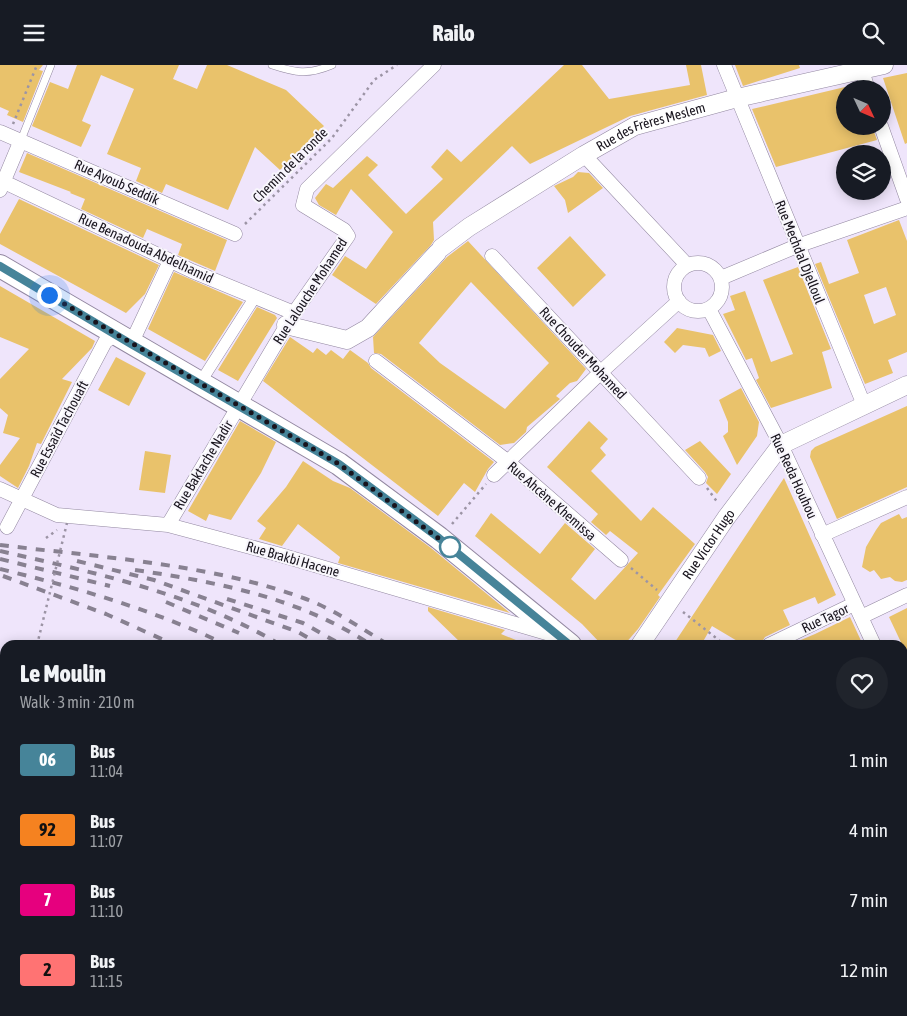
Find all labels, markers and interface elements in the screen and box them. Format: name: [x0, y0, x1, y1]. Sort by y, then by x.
icon: menu: [20, 19, 48, 47]
icon: search: [859, 19, 887, 47]
text: Railo: [432, 20, 475, 46]
north arrow: [836, 80, 891, 135]
map controls: [836, 80, 891, 200]
street label: Rue des Frères Meslem: [593, 99, 707, 154]
street label: Chemin de la ronde: [249, 124, 331, 206]
button: layers: [836, 145, 891, 200]
street label: Rue Ayoub Seddik: [72, 156, 162, 208]
street label: Rue Mechdal Djelloul: [772, 198, 828, 306]
street label: Rue Benadouda Abdelhamid: [76, 210, 216, 286]
street label: Rue Lalouche Mohamed: [270, 235, 350, 347]
your location: [37, 283, 62, 308]
street label: Rue Chouder Mohamed: [536, 304, 630, 402]
street label: Rue Essaïd Tachouaft: [27, 378, 91, 480]
street label: Rue Baktache Nadir: [170, 417, 236, 512]
street label: Rue Reda Houhou: [767, 431, 821, 521]
street label: Rue Ahcène Khemissa: [504, 458, 600, 544]
street label: Rue Victor Hugo: [679, 506, 738, 582]
unlabelled marker: [439, 536, 461, 558]
street label: Rue Brakbi Hacene: [245, 538, 341, 580]
street label: Rue Tagor: [799, 600, 852, 636]
button: heart: [836, 657, 888, 709]
text: Le Moulin: [20, 660, 106, 687]
text: Walk · 3 min · 210 m: [20, 693, 134, 711]
text: Bus: [90, 740, 115, 762]
text: 06: [39, 749, 56, 770]
text: 1 min: [849, 749, 888, 771]
text: 11:04: [90, 762, 123, 780]
text: Bus: [90, 810, 115, 832]
text: 92: [39, 819, 56, 840]
text: 4 min: [849, 819, 888, 841]
text: 11:07: [90, 832, 123, 850]
text: Bus: [90, 880, 115, 902]
text: 7: [43, 889, 52, 910]
text: 7 min: [849, 889, 888, 911]
text: 11:10: [90, 902, 123, 920]
text: Bus: [90, 950, 115, 972]
text: 2: [43, 959, 52, 980]
text: 12 min: [840, 959, 888, 981]
text: 11:15: [90, 972, 123, 990]

